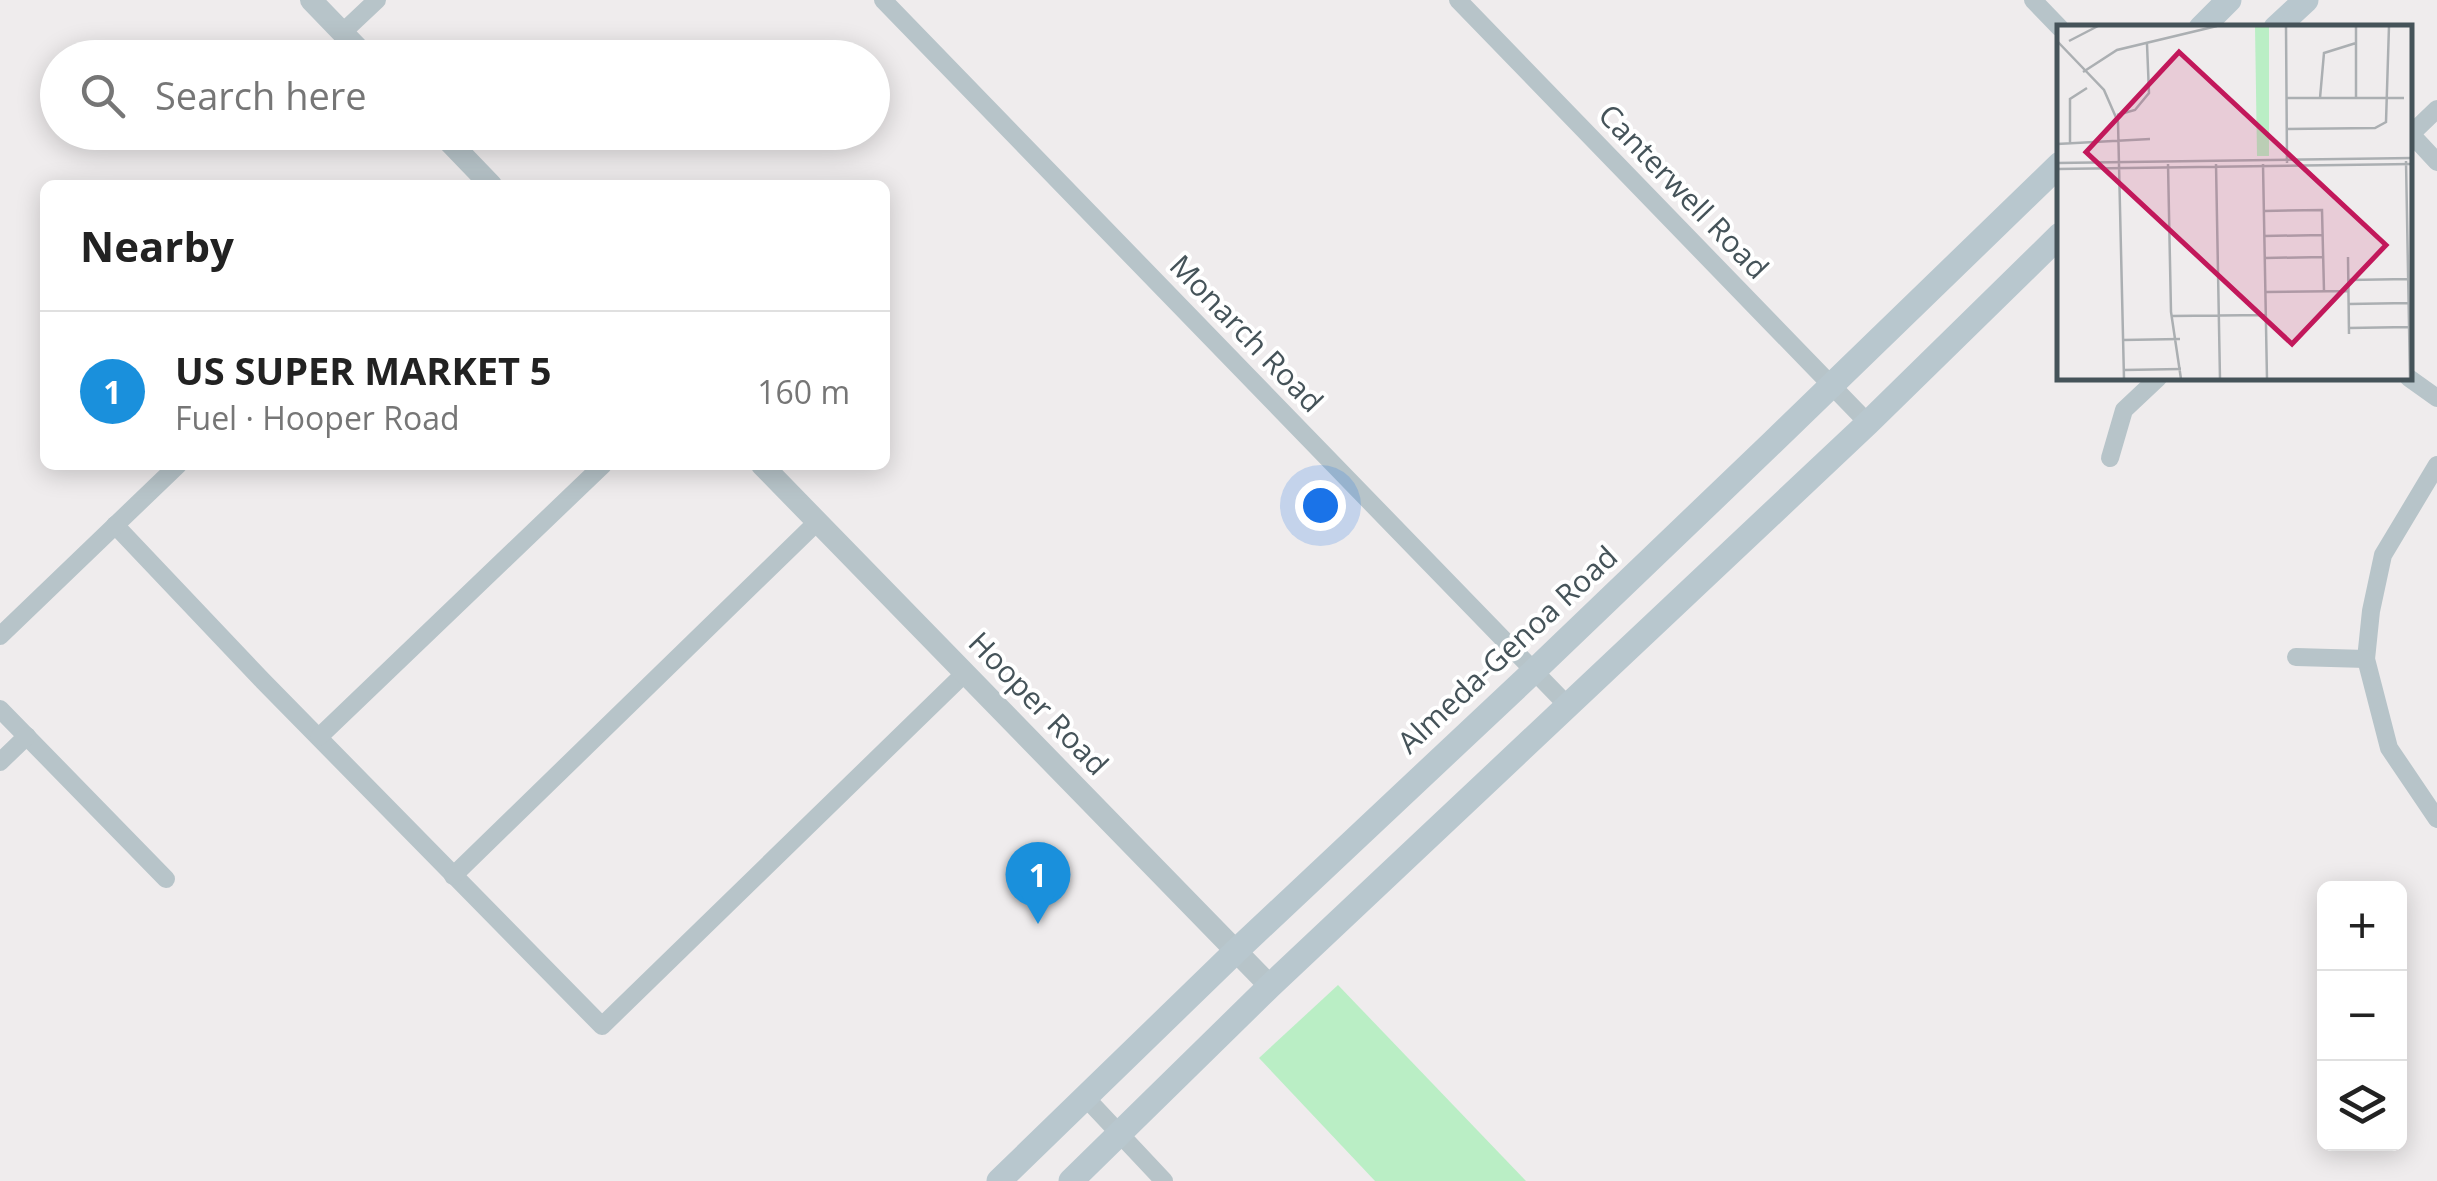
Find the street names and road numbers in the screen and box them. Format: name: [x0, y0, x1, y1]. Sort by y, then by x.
street label: Canterwell Road: [1590, 95, 1778, 287]
street label: Monarch Road: [1161, 245, 1333, 421]
street label: Almeda-Genoa Road: [1388, 536, 1626, 762]
street label: Hooper Road: [960, 622, 1118, 784]

